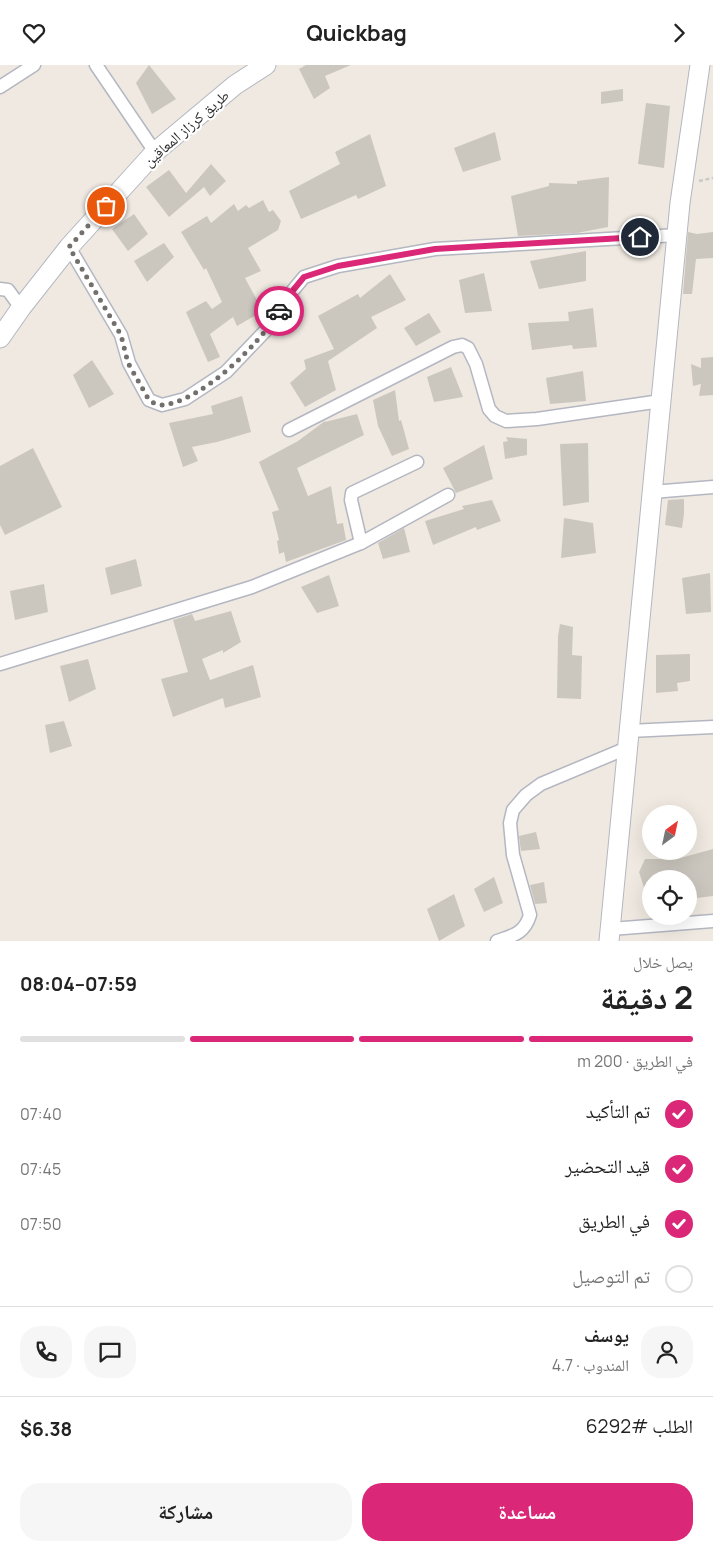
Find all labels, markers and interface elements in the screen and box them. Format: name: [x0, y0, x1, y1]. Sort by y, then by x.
text: Quickbag: [306, 18, 407, 48]
icon: heart: [20, 19, 48, 47]
icon: forward: [665, 19, 693, 47]
street label: طريق كرزاز المعاقين: [139, 85, 234, 171]
pin: [85, 185, 127, 227]
icon: bag: [92, 192, 120, 220]
pin: [619, 216, 661, 258]
icon: home: [626, 223, 654, 251]
courier: [254, 286, 304, 336]
icon: car: [265, 297, 293, 325]
north arrow: [642, 805, 698, 860]
map controls: [642, 805, 697, 925]
button: locate: [642, 870, 697, 925]
text: يصل خلال: [633, 951, 693, 973]
text: 07:59–08:04: [20, 971, 137, 997]
text: 2 دقيقة: [600, 975, 693, 1019]
text: في الطريق · 200 m: [577, 1050, 693, 1072]
text: تم التأكيد: [586, 1098, 650, 1124]
icon: check: [665, 1100, 693, 1128]
text: 07:40: [20, 1103, 62, 1125]
text: قيد التحضير: [565, 1153, 650, 1179]
icon: check: [665, 1155, 693, 1183]
text: 07:45: [20, 1158, 61, 1180]
text: في الطريق: [578, 1208, 650, 1234]
icon: check: [665, 1210, 693, 1238]
text: 07:50: [20, 1213, 62, 1235]
text: تم التوصيل: [572, 1263, 650, 1289]
text: يوسف: [584, 1322, 629, 1348]
button: phone: [20, 1326, 72, 1378]
button: chat: [84, 1326, 136, 1378]
button: person: [641, 1326, 693, 1378]
text: المندوب · 4.7: [552, 1354, 629, 1376]
text: الطلب #6292: [586, 1413, 693, 1439]
text: $6.38: [20, 1416, 72, 1442]
button: مشاركة: [20, 1483, 352, 1541]
button: مساعدة: [362, 1483, 693, 1541]

